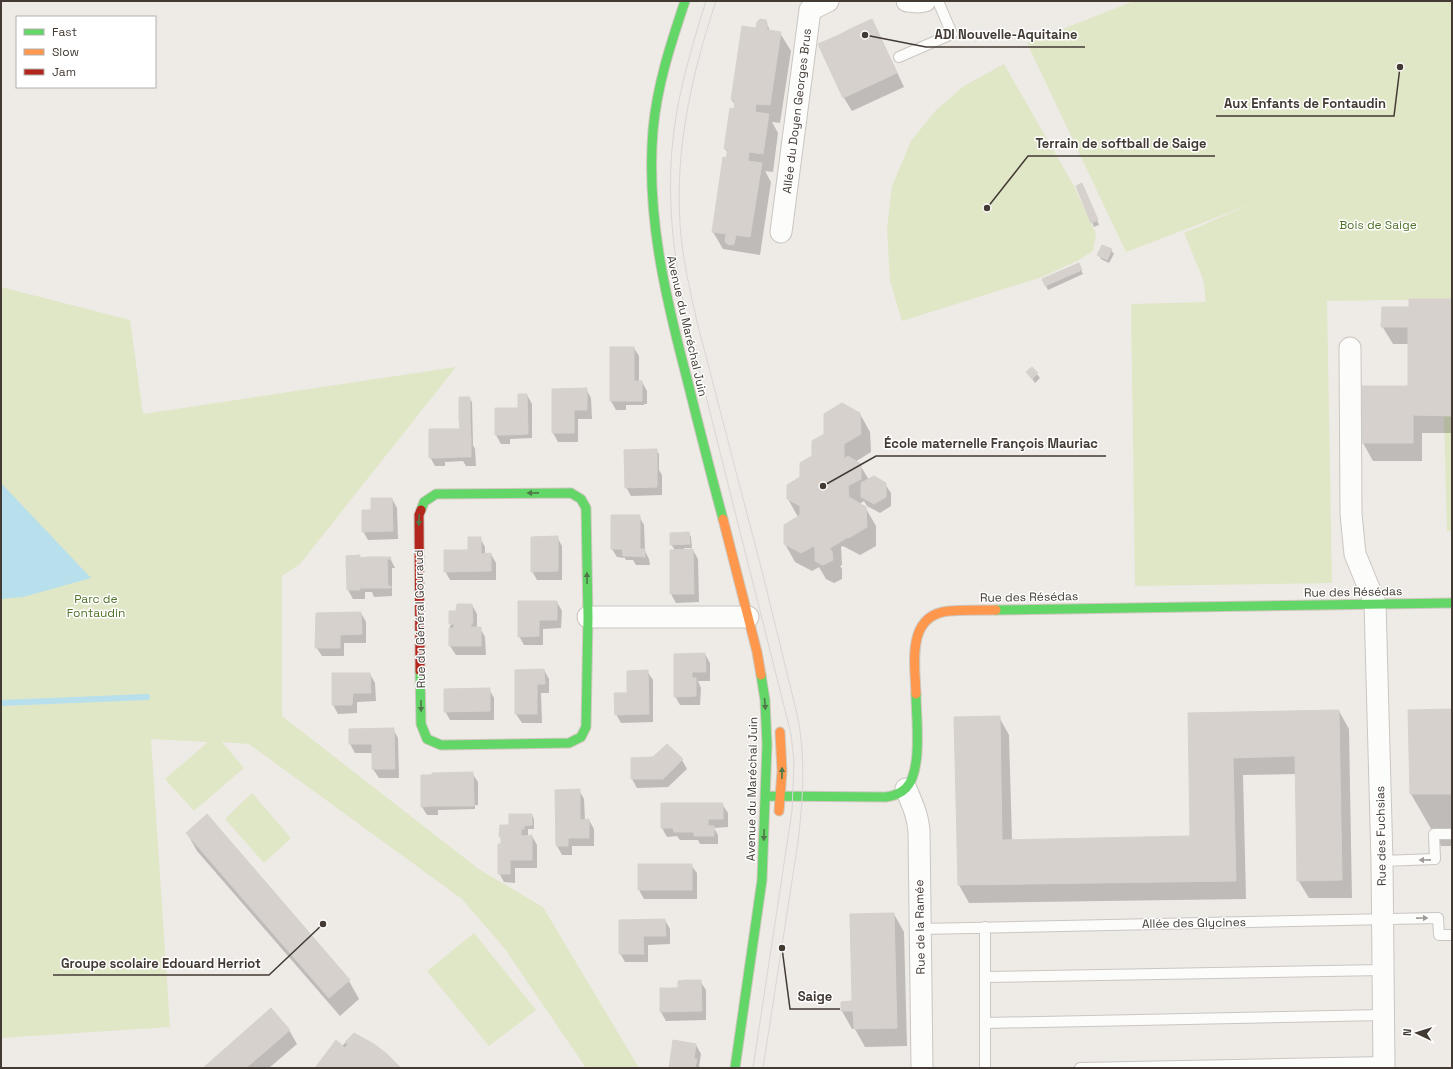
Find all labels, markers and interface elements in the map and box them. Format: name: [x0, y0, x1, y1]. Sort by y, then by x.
legend: [16, 16, 156, 88]
callout: ADI Nouvelle-Aquitaine: [926, 22, 1085, 47]
text: Fast: [52, 24, 77, 40]
text: ADI Nouvelle-Aquitaine: [934, 26, 1078, 43]
street label: Allée du Doyen Georges Brus: [779, 28, 815, 194]
text: Slow: [52, 44, 79, 60]
text: Jam: [52, 64, 76, 80]
callout: Aux Enfants de Fontaudin: [1216, 91, 1394, 116]
text: Aux Enfants de Fontaudin: [1224, 95, 1386, 112]
callout: Terrain de softball de Saige: [1028, 131, 1215, 156]
text: Terrain de softball de Saige: [1035, 135, 1207, 152]
park label: Bois de Saige: [1339, 217, 1417, 233]
street label: Avenue du Maréchal Juin: [663, 254, 711, 398]
callout: École maternelle François Mauriac: [876, 431, 1106, 456]
text: École maternelle François Mauriac: [884, 435, 1098, 452]
one-way arrow: [526, 490, 539, 496]
one-way arrow: [416, 514, 423, 526]
street label: Rue du Général Gouraud: [411, 549, 429, 689]
one-way arrow: [584, 571, 590, 584]
street label: Rue des Résédas: [1304, 583, 1402, 601]
street label: Rue des Résédas: [980, 588, 1078, 606]
park label: Parc de Fontaudin: [67, 591, 125, 621]
one-way arrow: [762, 698, 769, 710]
one-way arrow: [418, 700, 424, 713]
street label: Avenue du Maréchal Juin: [743, 717, 761, 861]
one-way arrow: [779, 767, 786, 779]
street label: Rue des Fuchsias: [1372, 786, 1390, 886]
one-way arrow: [761, 829, 767, 842]
one-way arrow: [1419, 856, 1431, 863]
street label: Rue de la Ramée: [911, 879, 929, 975]
street label: Allée des Glycines: [1142, 914, 1246, 932]
one-way arrow: [1416, 915, 1429, 921]
callout: Groupe scolaire Edouard Herriot: [53, 950, 269, 975]
text: Groupe scolaire Edouard Herriot: [61, 955, 261, 972]
callout: Saige: [790, 984, 840, 1009]
text: Saige: [798, 988, 832, 1005]
north arrow: [1397, 1013, 1437, 1053]
text: N: [1400, 1028, 1414, 1036]

